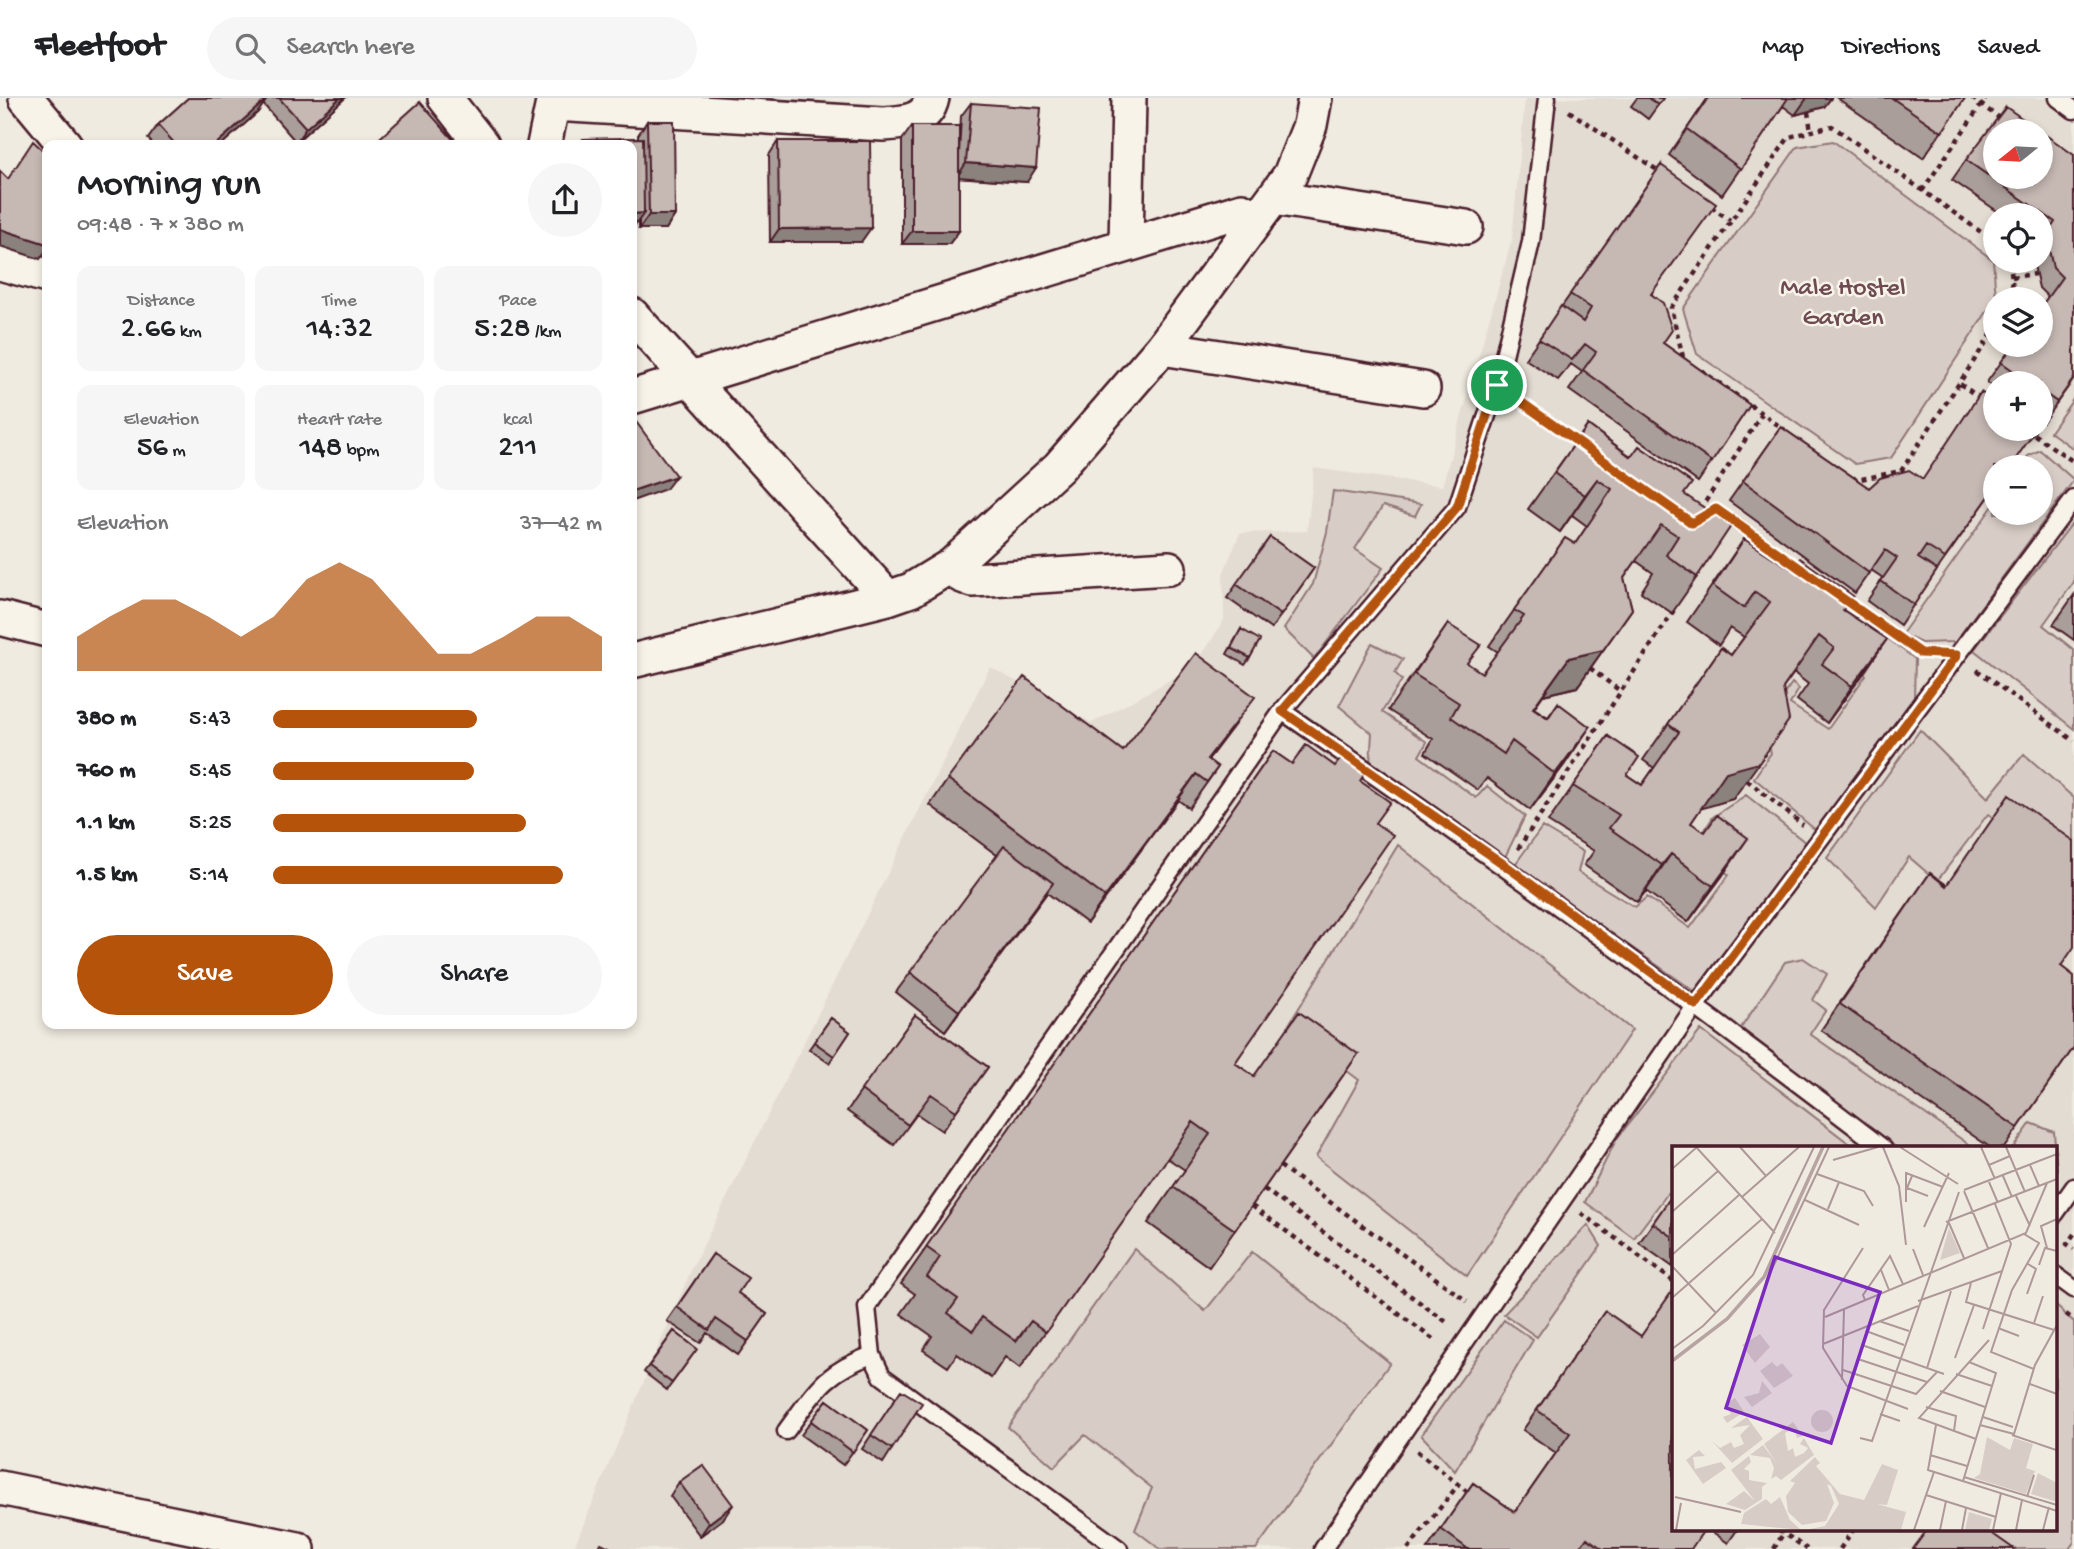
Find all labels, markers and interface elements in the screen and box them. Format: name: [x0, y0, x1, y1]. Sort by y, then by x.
search box: [207, 17, 697, 80]
text: Fleetfoot: [35, 29, 165, 67]
icon: search: [231, 29, 269, 67]
text: Search here: [287, 33, 415, 64]
text: Map: [1762, 34, 1804, 63]
text: Directions: [1842, 34, 1940, 63]
text: Saved: [1978, 34, 2039, 63]
north arrow: [1983, 119, 2053, 189]
map controls: [1983, 119, 2053, 525]
button: share: [528, 163, 602, 237]
text: Morning run: [77, 164, 261, 208]
button: locate: [1983, 203, 2053, 273]
text: 09:48 · 7 × 380 m: [77, 212, 244, 239]
park label: Male Hostel Garden: [1780, 274, 1906, 335]
button: layers: [1983, 287, 2053, 357]
text: Distance: [128, 290, 195, 313]
text: Time: [322, 290, 357, 313]
text: Pace: [499, 290, 536, 313]
text: 2.66: [121, 313, 175, 348]
text: 14:32: [306, 313, 373, 348]
text: 5:28: [474, 313, 530, 348]
text: km: [175, 321, 202, 344]
text: /km: [530, 321, 562, 344]
pin: [1467, 355, 1527, 415]
icon: arrive: [1478, 366, 1516, 404]
button: +: [1983, 371, 2053, 441]
text: Elevation: [123, 409, 199, 432]
text: Heart rate: [297, 409, 382, 432]
text: kcal: [503, 409, 533, 432]
text: 56: [137, 432, 168, 467]
text: 148: [299, 432, 342, 467]
text: 211: [498, 432, 537, 467]
text: m: [168, 440, 186, 463]
text: bpm: [342, 440, 380, 463]
button: −: [1983, 455, 2053, 525]
text: Elevation: [77, 511, 168, 538]
text: 37–42 m: [520, 511, 602, 538]
text: 380 m: [77, 706, 136, 733]
text: 5:43: [189, 706, 231, 733]
text: 760 m: [77, 758, 135, 785]
text: 5:45: [189, 758, 231, 785]
text: 1.1 km: [77, 810, 135, 837]
text: 5:25: [189, 810, 232, 837]
text: 1.5 km: [77, 862, 138, 889]
text: 5:14: [189, 862, 229, 889]
button: Save: [77, 935, 333, 1015]
button: Share: [347, 935, 602, 1015]
inset map: [1672, 1146, 2056, 1532]

